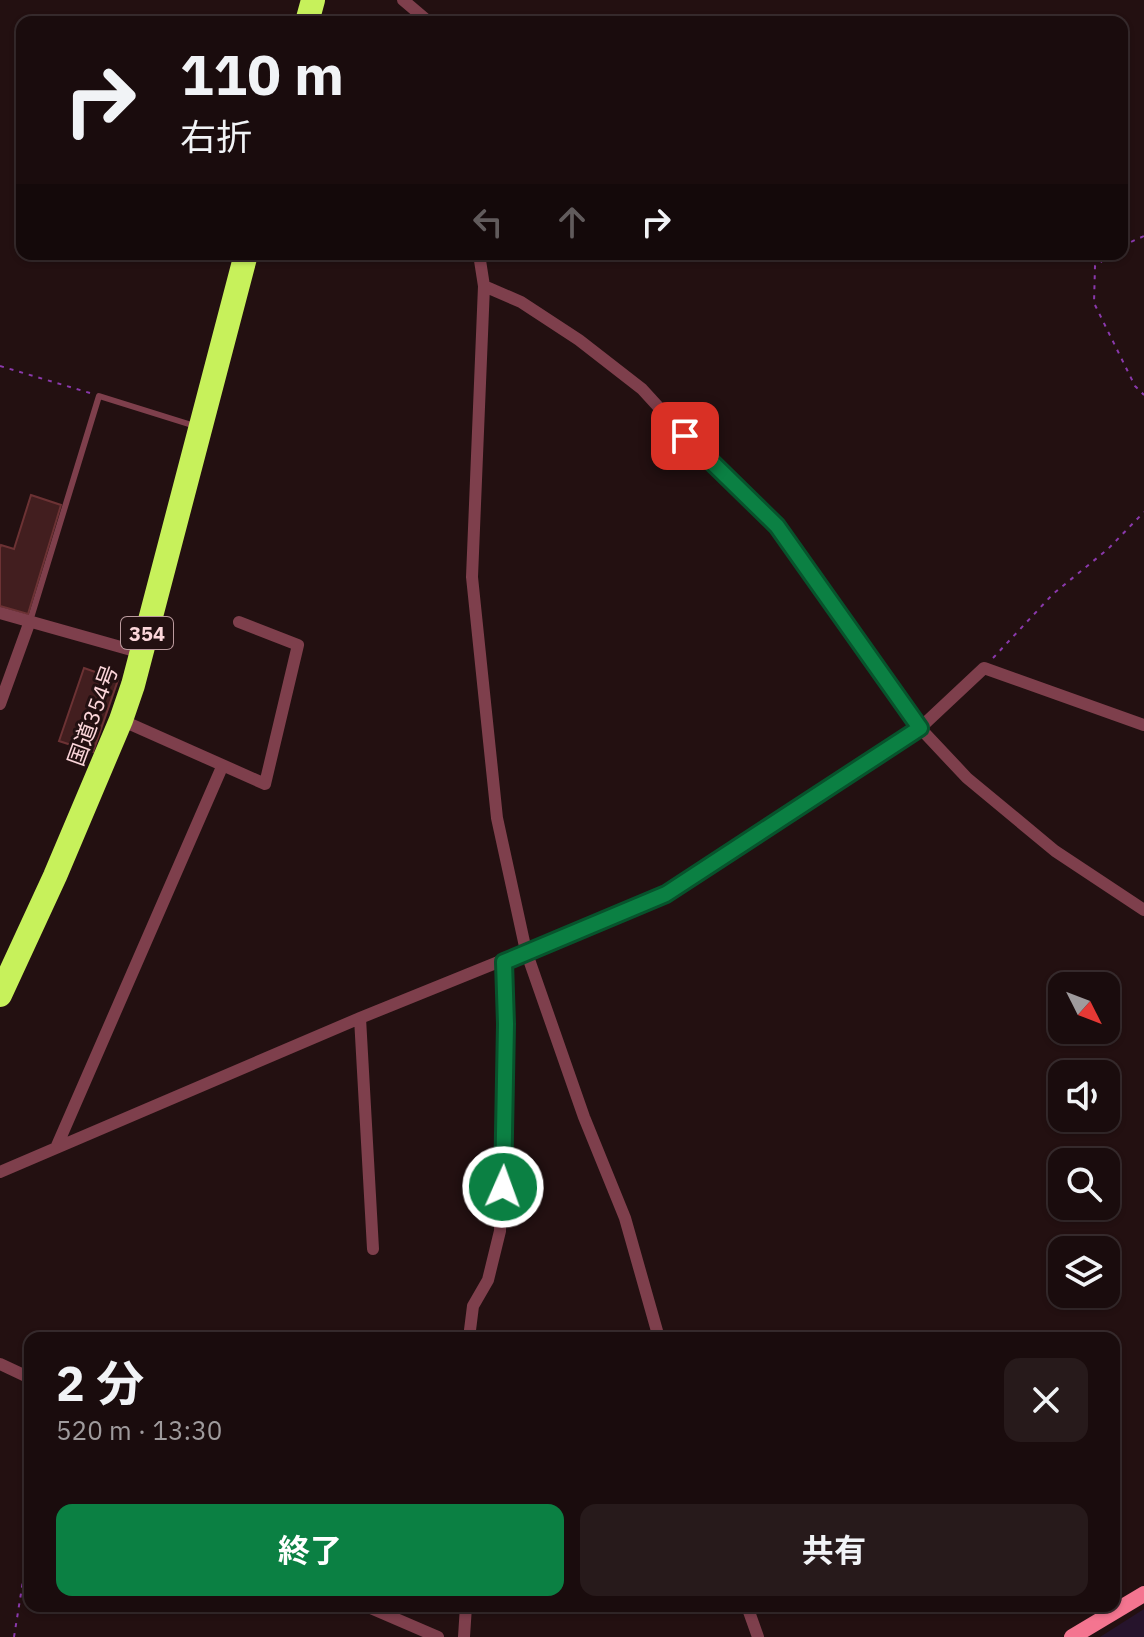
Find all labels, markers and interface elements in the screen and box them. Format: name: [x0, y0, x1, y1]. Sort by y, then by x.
text: 110 m: [180, 38, 344, 110]
icon: right: [48, 48, 152, 152]
text: 右折: [180, 113, 252, 160]
icon: left: [466, 200, 510, 244]
icon: ahead: [550, 200, 594, 244]
icon: right: [634, 200, 678, 244]
pin: [651, 402, 719, 470]
icon: arrive: [663, 414, 707, 458]
road number: 354: [121, 617, 173, 649]
street label: 国道354号: [60, 660, 124, 770]
north arrow: [1048, 972, 1120, 1044]
map controls: [1048, 972, 1120, 1308]
button: sound: [1048, 1060, 1120, 1132]
position arrow: [461, 1145, 545, 1229]
button: search: [1048, 1148, 1120, 1220]
button: layers: [1048, 1236, 1120, 1308]
text: 2 分: [56, 1352, 144, 1414]
button: close: [1004, 1358, 1088, 1442]
text: 520 m · 13:30: [56, 1413, 222, 1447]
button: 終了: [56, 1504, 564, 1596]
button: 共有: [580, 1504, 1088, 1596]

